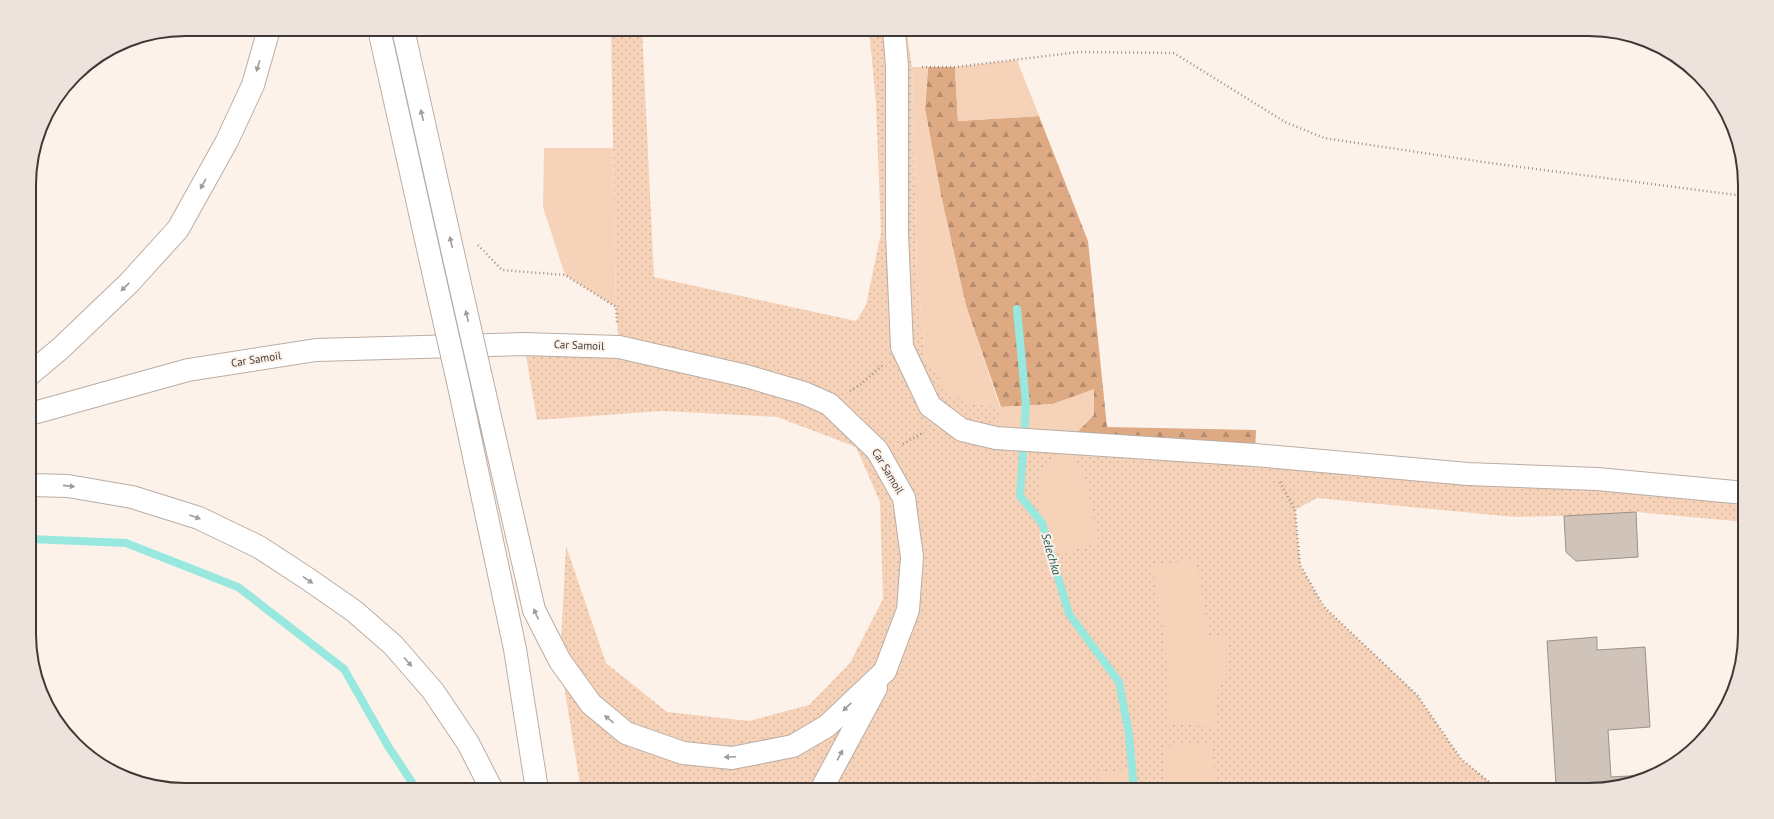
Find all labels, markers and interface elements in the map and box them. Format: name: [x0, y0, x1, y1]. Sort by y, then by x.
one-way arrow: [255, 61, 261, 73]
one-way arrow: [419, 108, 425, 121]
one-way arrow: [199, 178, 206, 189]
one-way arrow: [447, 235, 453, 248]
one-way arrow: [120, 282, 130, 292]
one-way arrow: [464, 309, 470, 322]
street label: Car Samoil: [554, 337, 605, 353]
street label: Car Samoil: [230, 348, 283, 370]
street label: Car Samoil: [869, 446, 907, 497]
one-way arrow: [63, 483, 75, 490]
one-way arrow: [189, 515, 201, 521]
water label: Selechka: [1038, 531, 1065, 577]
one-way arrow: [303, 576, 314, 584]
one-way arrow: [533, 608, 539, 619]
one-way arrow: [404, 657, 413, 668]
one-way arrow: [842, 702, 852, 712]
one-way arrow: [604, 715, 615, 724]
one-way arrow: [836, 750, 843, 761]
one-way arrow: [724, 754, 737, 760]

